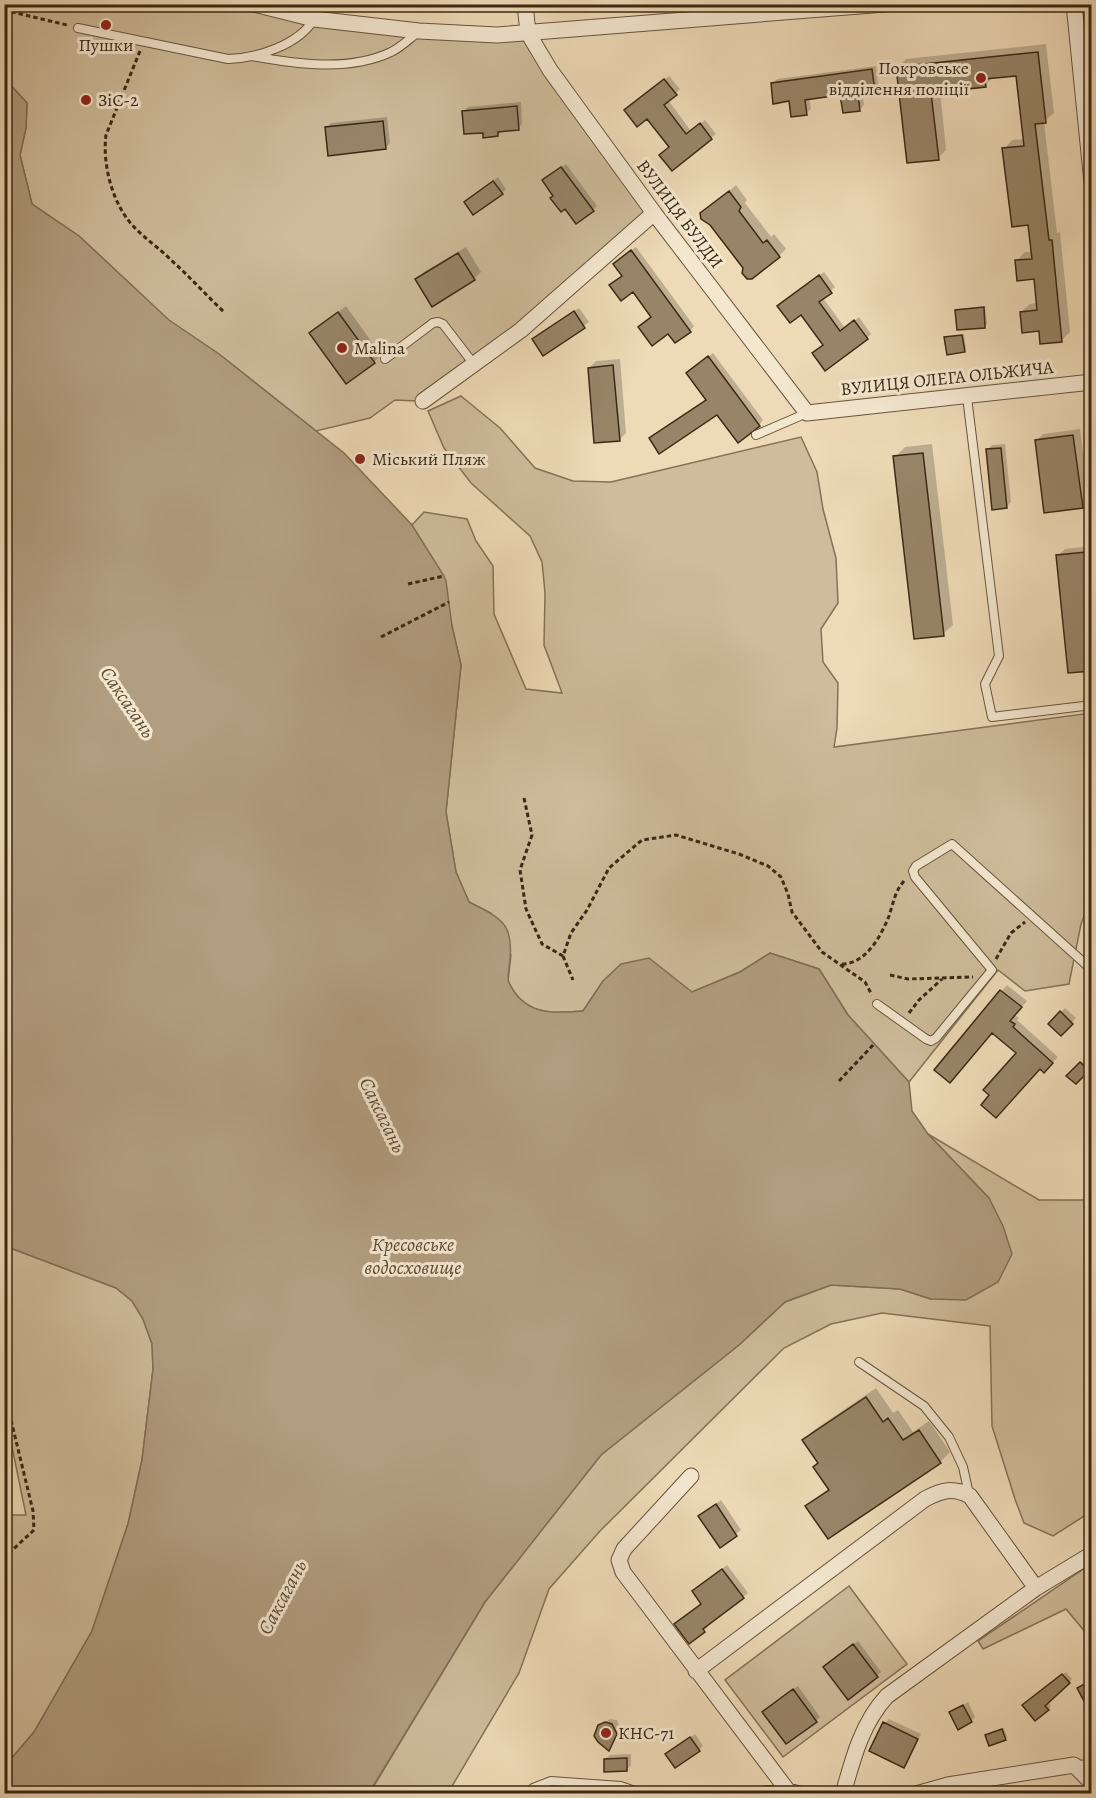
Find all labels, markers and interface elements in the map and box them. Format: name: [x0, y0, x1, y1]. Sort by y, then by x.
marker: Пушки: [99, 18, 113, 32]
place label: Пушки: [78, 33, 134, 57]
place label: Покровське відділення поліції: [829, 56, 969, 101]
marker: Покровське відділення поліції: [974, 71, 988, 85]
place label: ЗіС-2: [98, 88, 139, 112]
marker: ЗіС-2: [79, 93, 93, 107]
street label: ВУЛИЦЯ БУЛДИ: [631, 155, 729, 273]
place label: Malina: [354, 336, 406, 360]
marker: Malina: [335, 341, 349, 355]
street label: ВУЛИЦЯ ОЛЕГА ОЛЬЖИЧА: [839, 355, 1055, 401]
place label: Міський Пляж: [372, 447, 486, 471]
marker: Міський Пляж: [353, 452, 367, 466]
water label: Саксагань: [94, 661, 161, 743]
water label: Саксагань: [353, 1073, 412, 1157]
water label: Кресовське водосховище: [365, 1231, 461, 1281]
water label: Саксагань: [252, 1555, 313, 1639]
place label: КНС-71: [618, 1721, 674, 1745]
marker: КНС-71: [599, 1726, 613, 1740]

